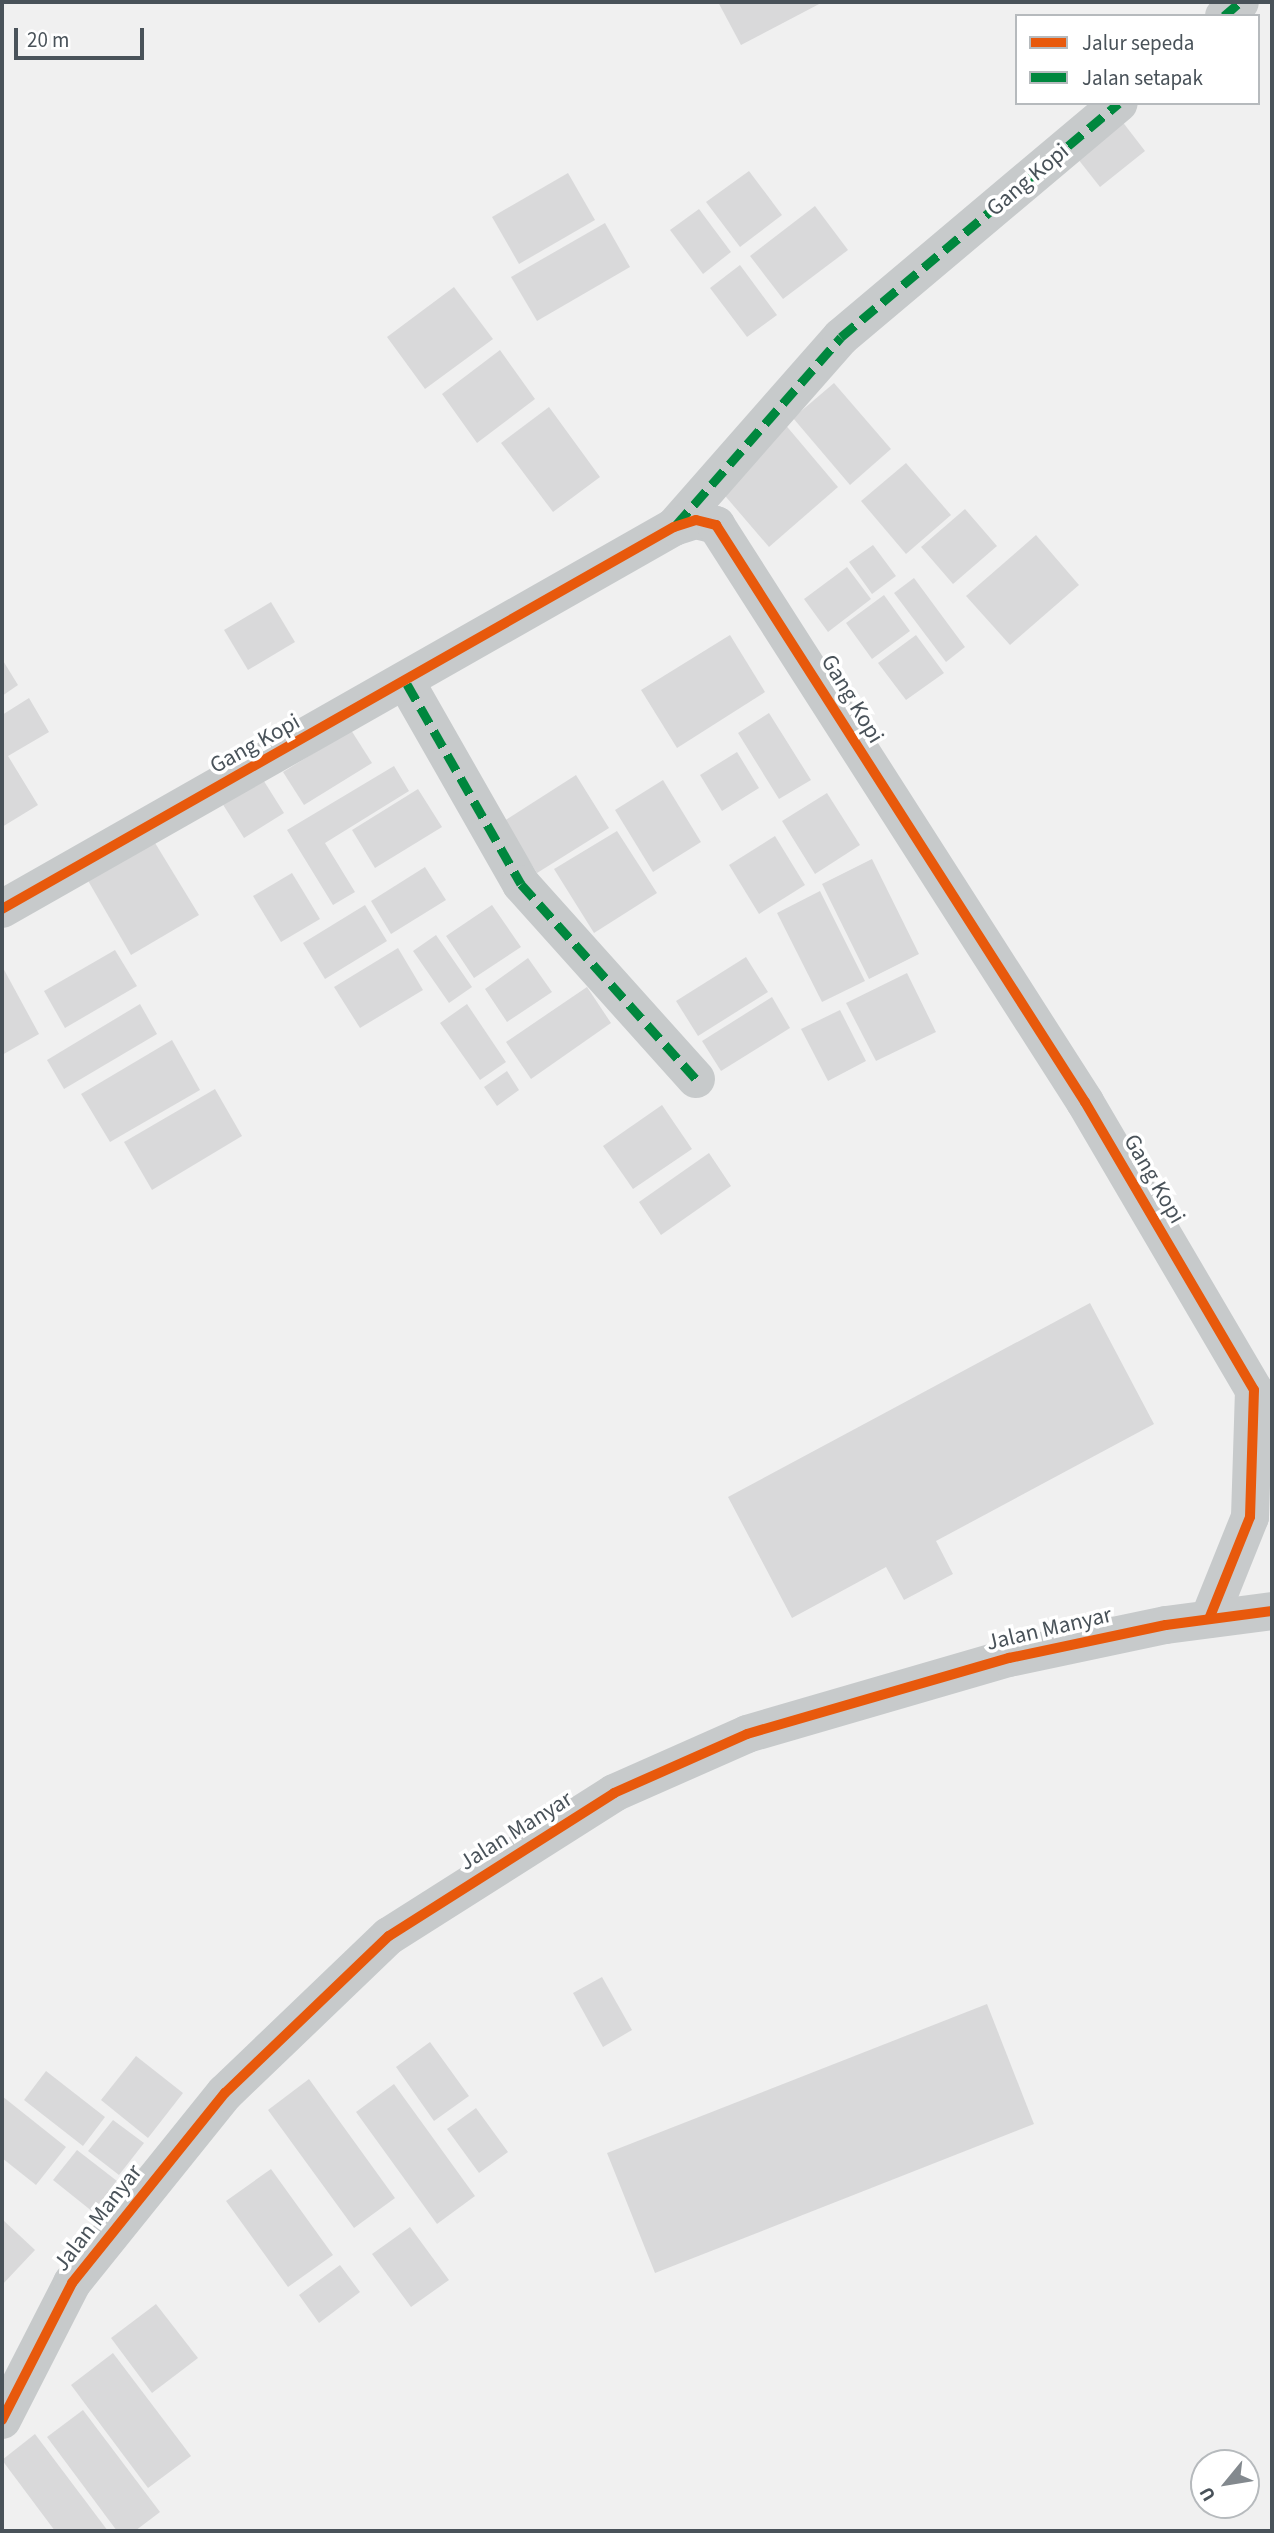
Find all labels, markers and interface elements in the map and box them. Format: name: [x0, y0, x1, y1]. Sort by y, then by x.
scale bar: [18, 14, 147, 58]
legend: [1015, 14, 1260, 105]
text: 20 m: [27, 25, 69, 55]
text: Jalur sepeda: [1082, 28, 1194, 58]
text: Jalan setapak: [1082, 63, 1203, 93]
street label: Gang Kopi: [981, 138, 1075, 222]
street label: Gang Kopi: [815, 650, 889, 748]
street label: Gang Kopi: [205, 708, 305, 780]
street label: Gang Kopi: [1117, 1129, 1191, 1229]
street label: Jalan Manyar: [984, 1601, 1114, 1657]
street label: Jalan Manyar: [454, 1785, 578, 1877]
street label: Jalan Manyar: [48, 2159, 148, 2277]
north arrow: [1190, 2449, 1260, 2519]
text: U: [1193, 2482, 1223, 2506]

